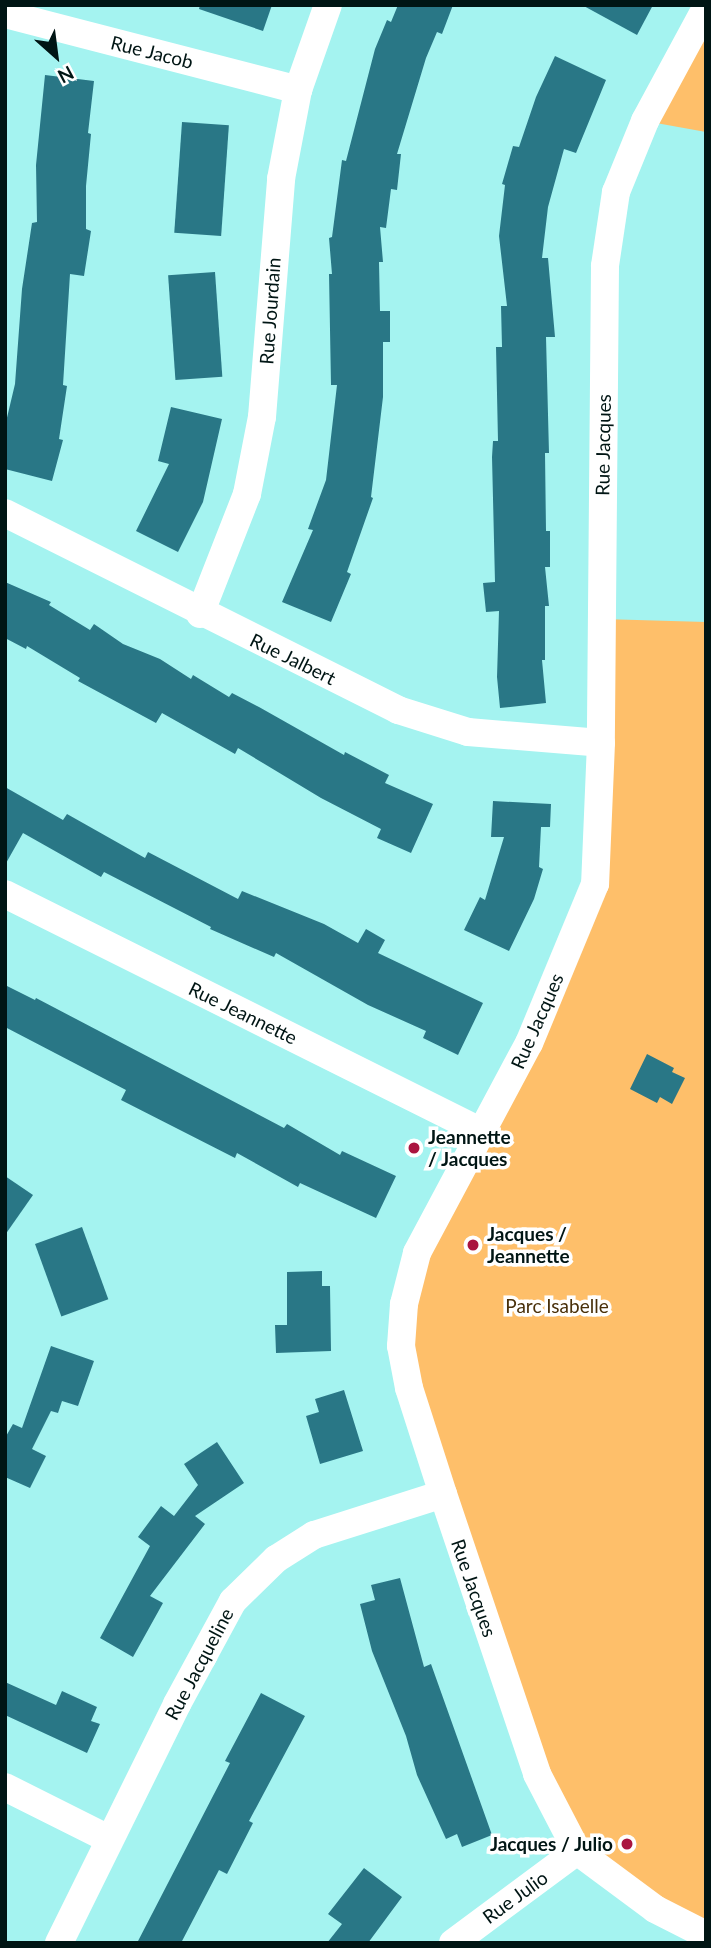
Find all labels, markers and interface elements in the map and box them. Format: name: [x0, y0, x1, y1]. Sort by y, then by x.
north arrow: [21, 21, 91, 91]
street label: Rue Jacob: [108, 31, 196, 73]
text: N: [54, 61, 78, 89]
street label: Rue Jourdain: [255, 256, 285, 366]
street label: Rue Jacques: [591, 394, 615, 496]
street label: Rue Jalbert: [246, 628, 340, 690]
street label: Rue Jacques: [506, 970, 568, 1072]
street label: Rue Jeannette: [185, 977, 301, 1049]
place label: Jeannette / Jacques: [428, 1126, 511, 1170]
marker: Jeannette / Jacques: [406, 1140, 422, 1156]
place label: Jacques / Jeannette: [487, 1223, 570, 1267]
marker: Jacques / Jeannette: [465, 1237, 481, 1253]
park label: Parc Isabelle: [505, 1295, 609, 1317]
street label: Rue Jacques: [447, 1536, 501, 1640]
street label: Rue Jacqueline: [160, 1604, 238, 1724]
place label: Jacques / Julio: [489, 1833, 613, 1855]
marker: Jacques / Julio: [619, 1836, 635, 1852]
street label: Rue Julio: [478, 1866, 552, 1928]

